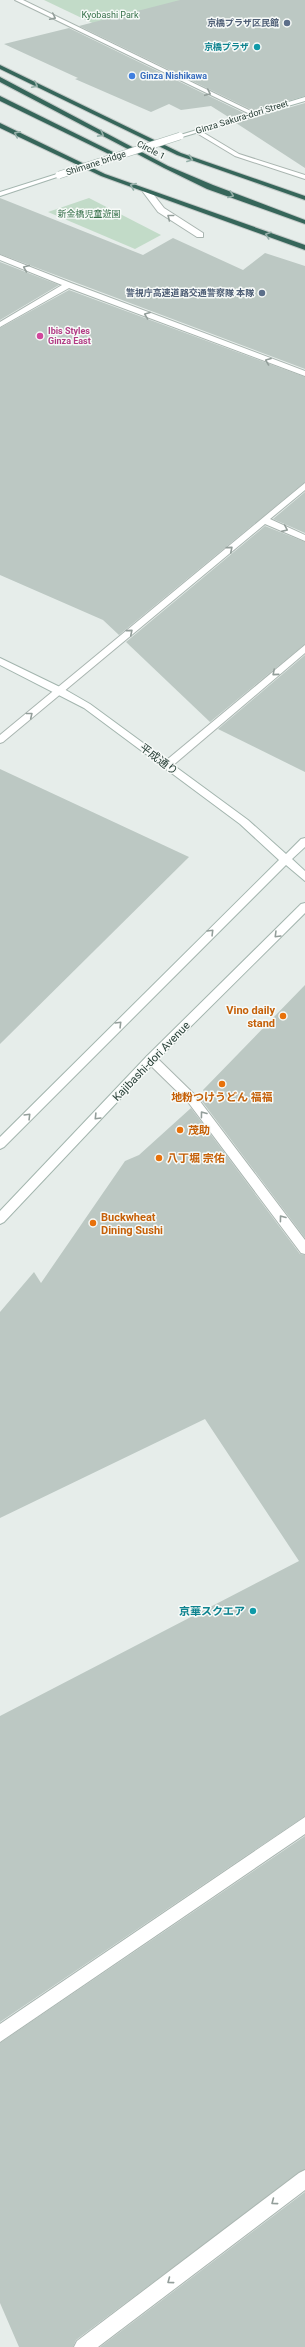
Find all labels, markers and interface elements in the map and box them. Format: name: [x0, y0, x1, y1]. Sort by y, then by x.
park label: Kyobashi Park: [82, 10, 139, 20]
one-way arrow: [49, 12, 56, 20]
place label: 京橋プラザ区民館: [207, 18, 279, 28]
marker: 京橋プラザ区民館: [282, 18, 292, 28]
place label: 京橋プラザ: [204, 42, 249, 52]
marker: 京橋プラザ: [252, 42, 262, 52]
marker: Ginza Nishikawa: [127, 71, 137, 81]
place label: Ginza Nishikawa: [140, 71, 207, 81]
one-way arrow: [31, 80, 38, 87]
one-way arrow: [204, 88, 211, 96]
street label: Ginza Sakura-dori Street: [194, 98, 290, 136]
one-way arrow: [97, 129, 105, 136]
one-way arrow: [14, 131, 22, 138]
street label: Circle 1: [135, 139, 167, 161]
street label: Shimane bridge: [65, 149, 127, 177]
one-way arrow: [187, 154, 194, 162]
one-way arrow: [129, 183, 136, 191]
one-way arrow: [228, 191, 235, 199]
park label: 新金橋児童遊園: [57, 209, 121, 219]
one-way arrow: [168, 215, 175, 222]
one-way arrow: [265, 232, 272, 240]
one-way arrow: [22, 265, 30, 273]
place label: 警視庁高速道路交通警察隊 本隊: [126, 288, 255, 298]
marker: 警視庁高速道路交通警察隊 本隊: [257, 288, 267, 298]
one-way arrow: [143, 311, 150, 319]
place label: Ibis Styles Ginza East: [48, 326, 91, 346]
marker: Ibis Styles Ginza East: [35, 331, 45, 341]
one-way arrow: [265, 357, 272, 365]
one-way arrow: [280, 524, 288, 532]
one-way arrow: [225, 546, 232, 553]
one-way arrow: [125, 629, 132, 636]
one-way arrow: [273, 669, 280, 676]
one-way arrow: [26, 713, 33, 720]
street label: 平成通り: [137, 741, 180, 778]
one-way arrow: [206, 929, 214, 937]
one-way arrow: [274, 930, 282, 938]
place label: Vino daily stand: [226, 1004, 275, 1030]
marker: Vino daily stand: [278, 1011, 288, 1021]
street label: Kajibashi-dori Avenue: [110, 1019, 193, 1104]
one-way arrow: [114, 1021, 122, 1029]
marker: 地粉つけうどん 福福: [217, 1079, 227, 1089]
place label: 地粉つけうどん 福福: [171, 1091, 273, 1104]
one-way arrow: [201, 1111, 208, 1118]
one-way arrow: [95, 1112, 102, 1119]
one-way arrow: [23, 1113, 30, 1121]
place label: 茂助: [188, 1124, 210, 1137]
marker: 茂助: [175, 1125, 185, 1135]
place label: 八丁堀 宗佑: [167, 1152, 225, 1165]
marker: 八丁堀 宗佑: [154, 1153, 164, 1163]
place label: Buckwheat Dining Sushi: [101, 1211, 163, 1237]
one-way arrow: [279, 1215, 286, 1222]
marker: Buckwheat Dining Sushi: [88, 1218, 98, 1228]
place label: 京華スクエア: [179, 1605, 245, 1618]
marker: 京華スクエア: [248, 1606, 258, 1616]
one-way arrow: [271, 2197, 278, 2205]
one-way arrow: [168, 2276, 175, 2283]

